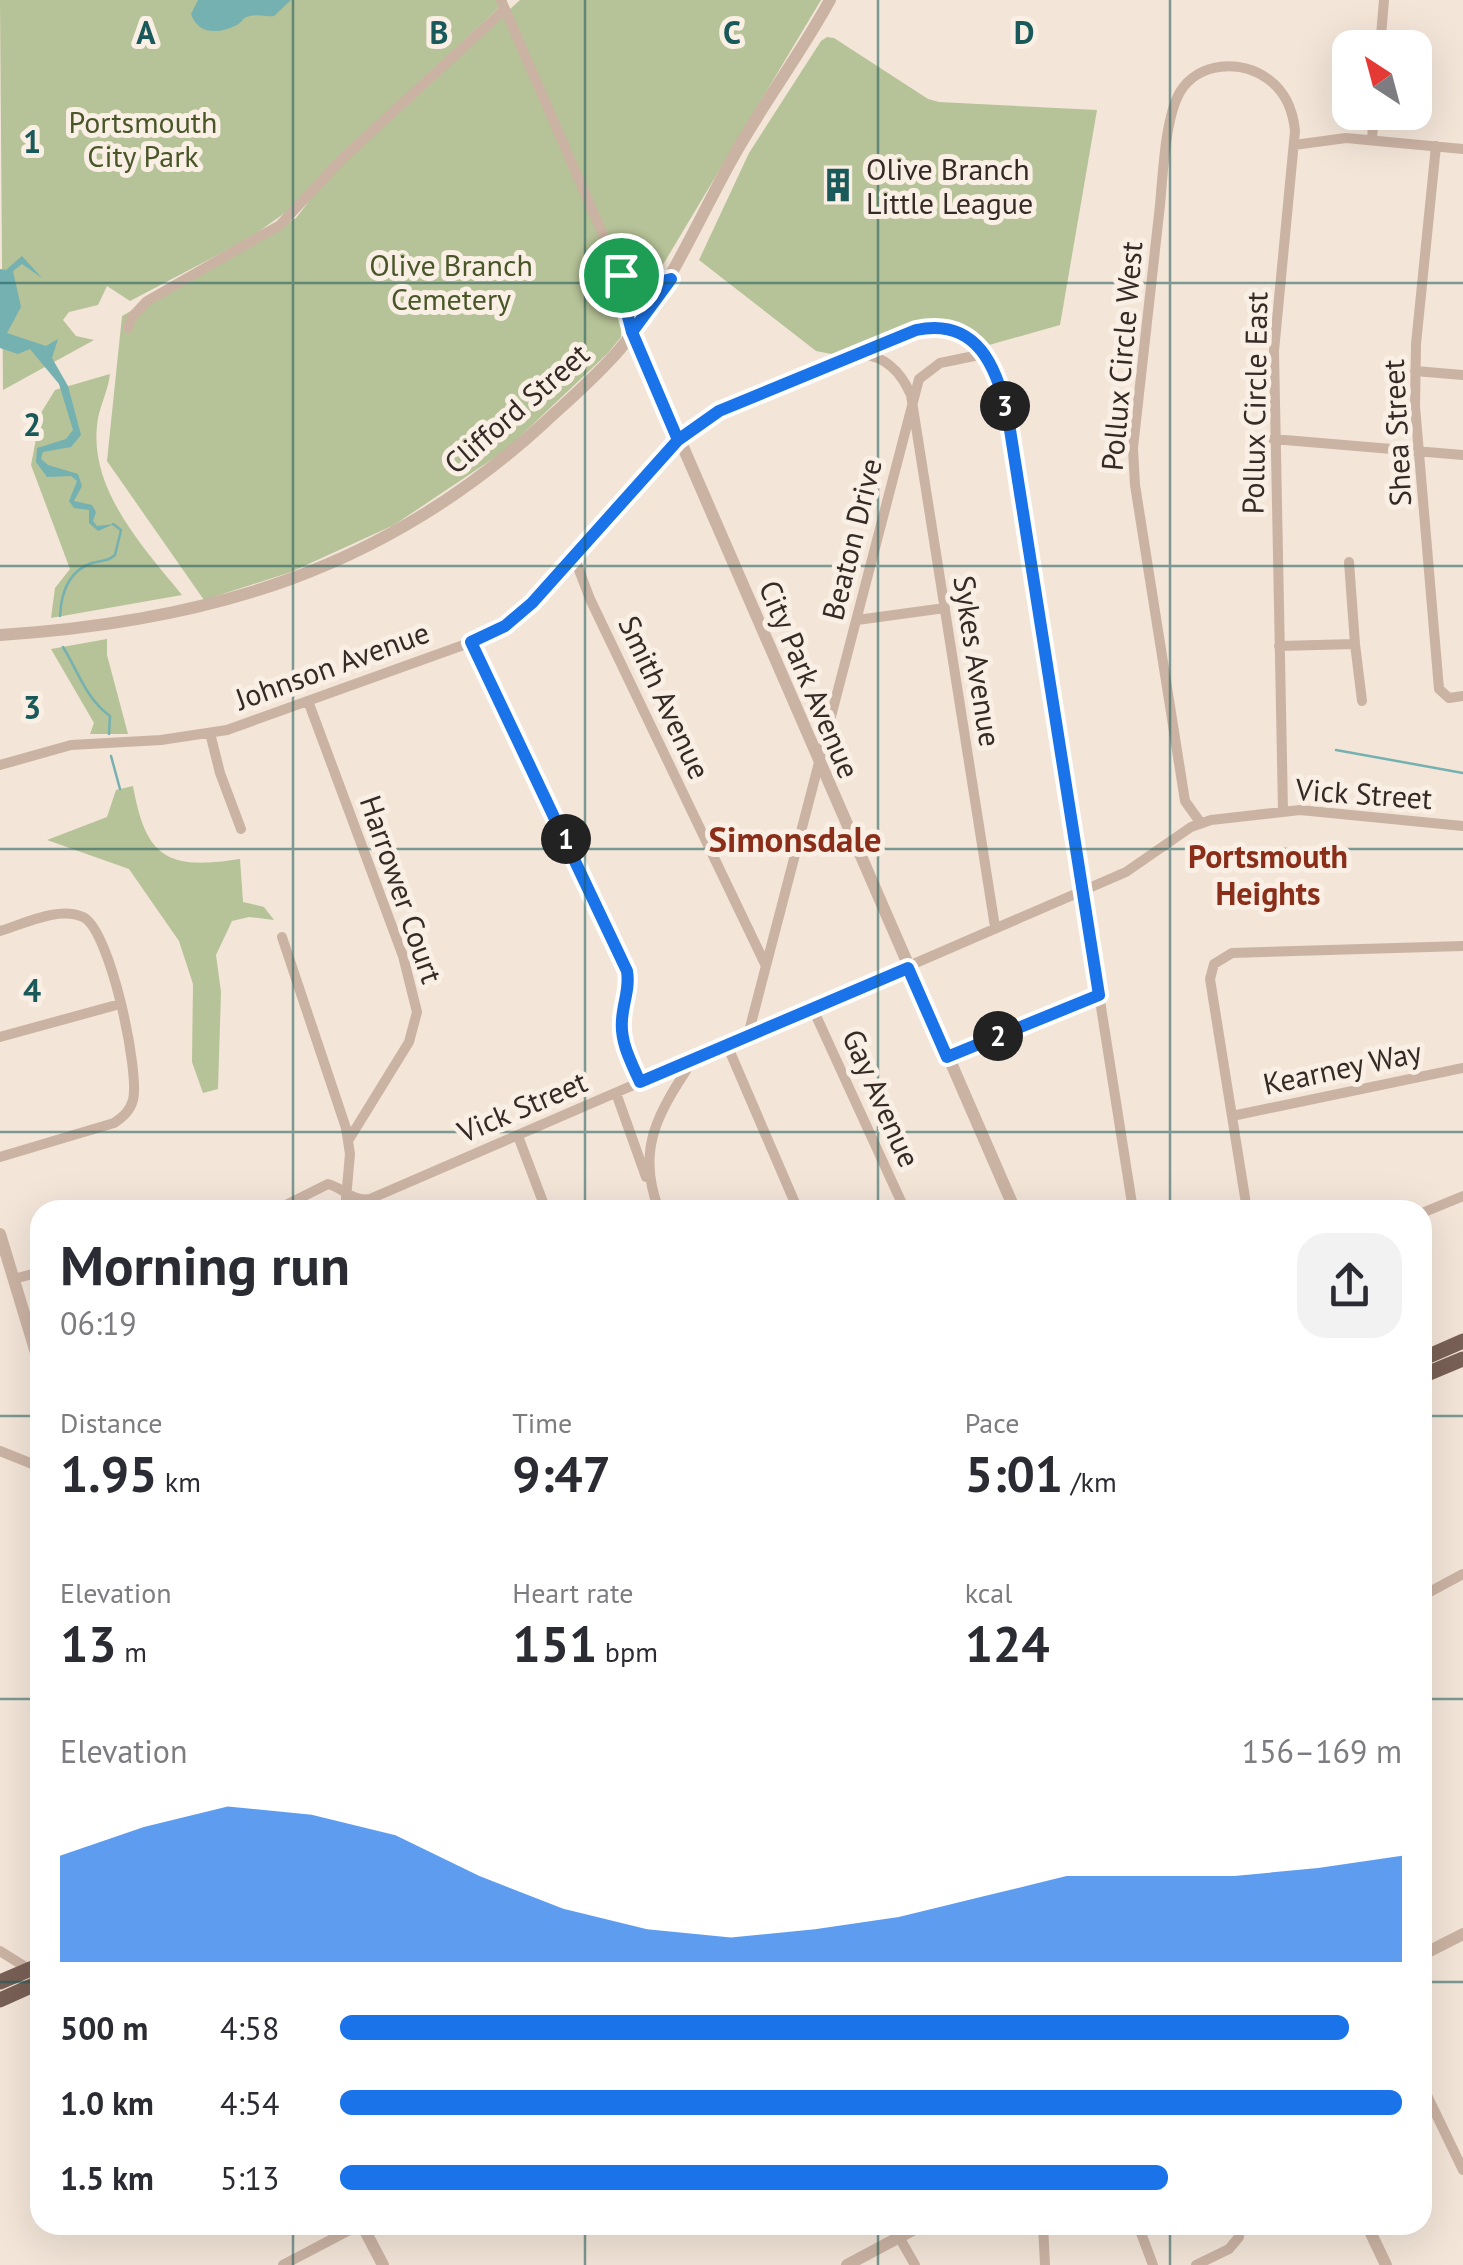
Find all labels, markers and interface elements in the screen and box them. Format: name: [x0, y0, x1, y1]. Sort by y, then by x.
text: A: [136, 11, 156, 53]
text: B: [430, 11, 448, 53]
text: C: [723, 11, 741, 53]
text: D: [1014, 11, 1034, 53]
north arrow: [1332, 30, 1432, 130]
map controls: [1332, 30, 1432, 130]
park label: Portsmouth City Park: [69, 102, 217, 175]
text: 1: [23, 120, 41, 162]
place label: Olive Branch Little League: [866, 149, 1033, 222]
building icon: Olive Branch Little League: [819, 166, 857, 204]
pin: [579, 233, 664, 318]
street label: Pollux Circle West: [1092, 240, 1150, 472]
park label: Olive Branch Cemetery: [369, 245, 533, 318]
icon: arrive: [594, 248, 649, 303]
street label: Pollux Circle East: [1233, 291, 1275, 515]
street label: Clifford Street: [435, 334, 597, 482]
street label: Shea Street: [1373, 359, 1419, 507]
pin: 3: [980, 381, 1030, 431]
text: 3: [997, 387, 1013, 424]
text: 2: [23, 403, 41, 445]
street label: Beaton Drive: [812, 454, 890, 624]
street label: Sykes Avenue: [945, 573, 1011, 749]
street label: City Park Avenue: [751, 574, 869, 784]
street label: Smith Avenue: [610, 609, 720, 785]
street label: Johnson Avenue: [228, 612, 434, 719]
text: 3: [23, 686, 41, 728]
street label: Vick Street: [1293, 769, 1434, 817]
street label: Harrower Court: [352, 790, 452, 988]
pin: 1: [541, 814, 591, 864]
district label: Simonsdale: [708, 816, 882, 862]
text: 1: [558, 820, 574, 857]
district label: Portsmouth Heights: [1188, 835, 1348, 914]
text: 4: [23, 969, 41, 1011]
pin: 2: [973, 1011, 1023, 1061]
text: 2: [990, 1017, 1006, 1054]
street label: Gay Avenue: [834, 1023, 930, 1173]
street label: Kearney Way: [1259, 1031, 1425, 1103]
street label: Vick Street: [451, 1061, 593, 1151]
text: Morning run: [60, 1229, 350, 1300]
button: share: [1297, 1233, 1402, 1338]
text: 06:19: [60, 1302, 137, 1344]
text: Distance: [60, 1404, 163, 1441]
text: Time: [512, 1404, 572, 1441]
text: Pace: [965, 1404, 1019, 1441]
text: 1.95: [60, 1441, 157, 1506]
text: 9:47: [512, 1441, 611, 1506]
text: 5:01: [965, 1441, 1063, 1506]
text: km: [157, 1463, 201, 1500]
text: /km: [1063, 1463, 1117, 1500]
text: Elevation: [60, 1574, 172, 1611]
text: Heart rate: [512, 1574, 633, 1611]
text: kcal: [965, 1574, 1012, 1611]
text: 13: [60, 1611, 117, 1676]
text: 151: [512, 1611, 597, 1676]
text: 124: [965, 1611, 1050, 1676]
text: m: [117, 1633, 147, 1670]
text: bpm: [597, 1633, 658, 1670]
text: Elevation: [60, 1730, 187, 1772]
text: 156–169 m: [1242, 1730, 1402, 1772]
text: 500 m: [60, 2007, 148, 2049]
text: 4:58: [220, 2007, 279, 2049]
text: 1.0 km: [60, 2082, 154, 2124]
text: 4:54: [220, 2082, 279, 2124]
text: 1.5 km: [60, 2157, 154, 2199]
text: 5:13: [220, 2157, 279, 2199]

